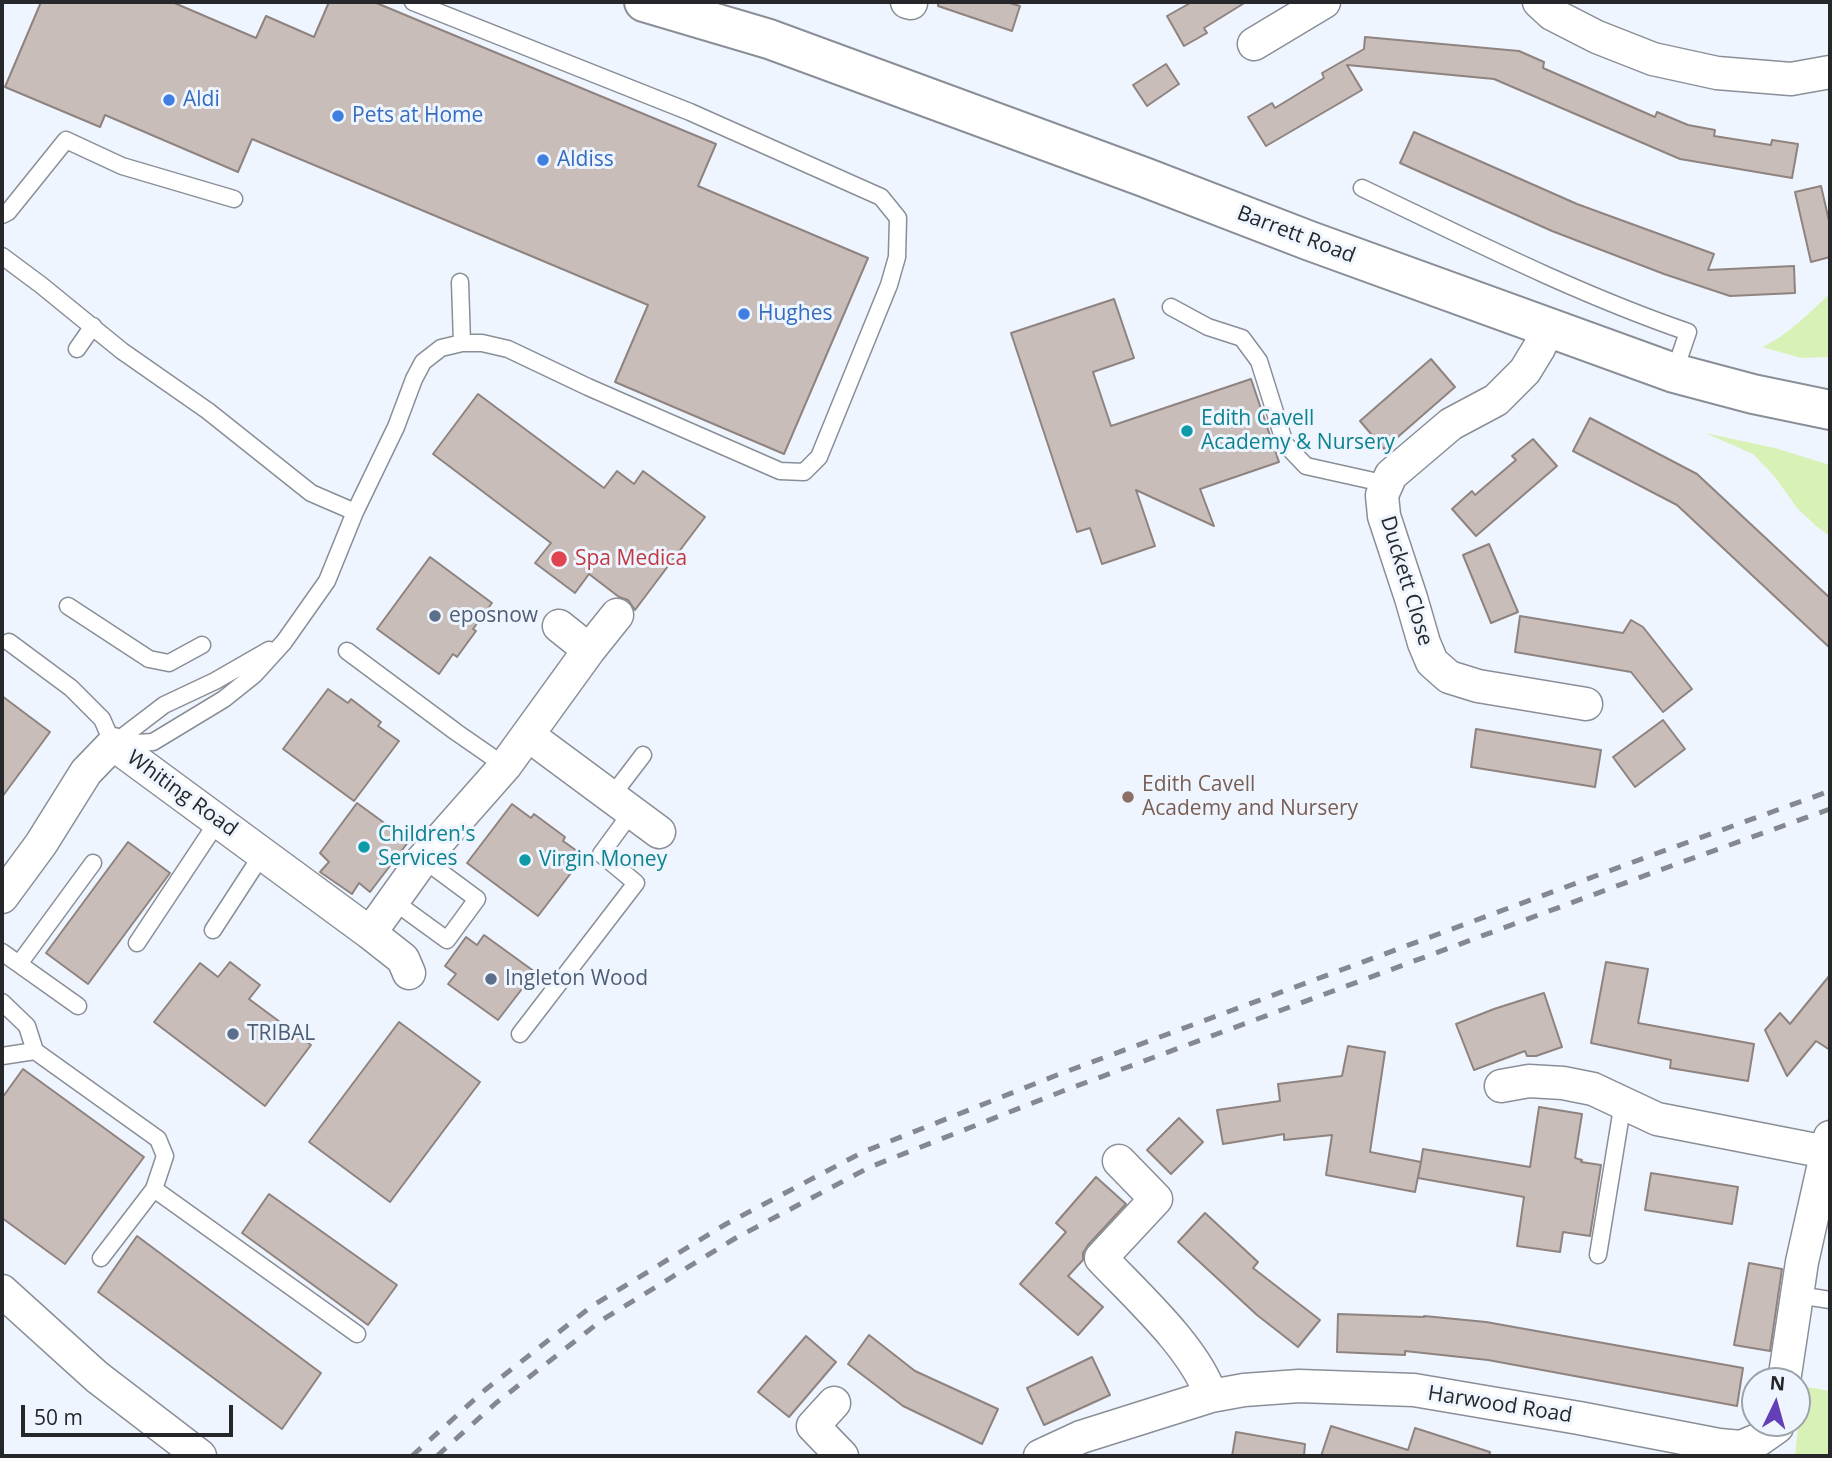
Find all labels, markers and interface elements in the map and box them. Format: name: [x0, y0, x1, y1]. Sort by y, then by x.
place label: Aldi: [183, 87, 220, 113]
marker: Aldi: [161, 92, 177, 108]
place label: Pets at Home: [352, 103, 483, 129]
marker: Pets at Home: [330, 108, 346, 124]
place label: Aldiss: [557, 147, 614, 173]
marker: Aldiss: [535, 152, 551, 168]
street label: Barrett Road: [1233, 201, 1359, 269]
place label: Hughes: [758, 301, 832, 327]
marker: Hughes: [736, 306, 752, 322]
place label: Edith Cavell Academy & Nursery: [1201, 406, 1395, 456]
marker: Edith Cavell Academy & Nursery: [1179, 423, 1195, 439]
street label: Duckett Close: [1374, 513, 1438, 649]
place label: Spa Medica: [575, 546, 687, 572]
marker: Spa Medica: [549, 549, 569, 569]
place label: eposnow: [449, 603, 538, 629]
marker: eposnow: [427, 608, 443, 624]
street label: Whiting Road: [122, 746, 242, 842]
place label: Edith Cavell Academy and Nursery: [1142, 772, 1358, 822]
marker: Edith Cavell Academy and Nursery: [1120, 789, 1136, 805]
place label: Children's Services: [378, 822, 475, 872]
marker: Children's Services: [356, 839, 372, 855]
place label: Virgin Money: [539, 847, 667, 873]
marker: Virgin Money: [517, 852, 533, 868]
place label: Ingleton Wood: [505, 966, 648, 992]
marker: Ingleton Wood: [483, 971, 499, 987]
place label: TRIBAL: [247, 1021, 315, 1047]
marker: TRIBAL: [225, 1026, 241, 1042]
north arrow: [1741, 1367, 1811, 1437]
text: N: [1769, 1369, 1786, 1397]
street label: Harwood Road: [1426, 1381, 1574, 1429]
scale bar: [24, 1392, 236, 1436]
text: 50 m: [34, 1403, 83, 1431]

